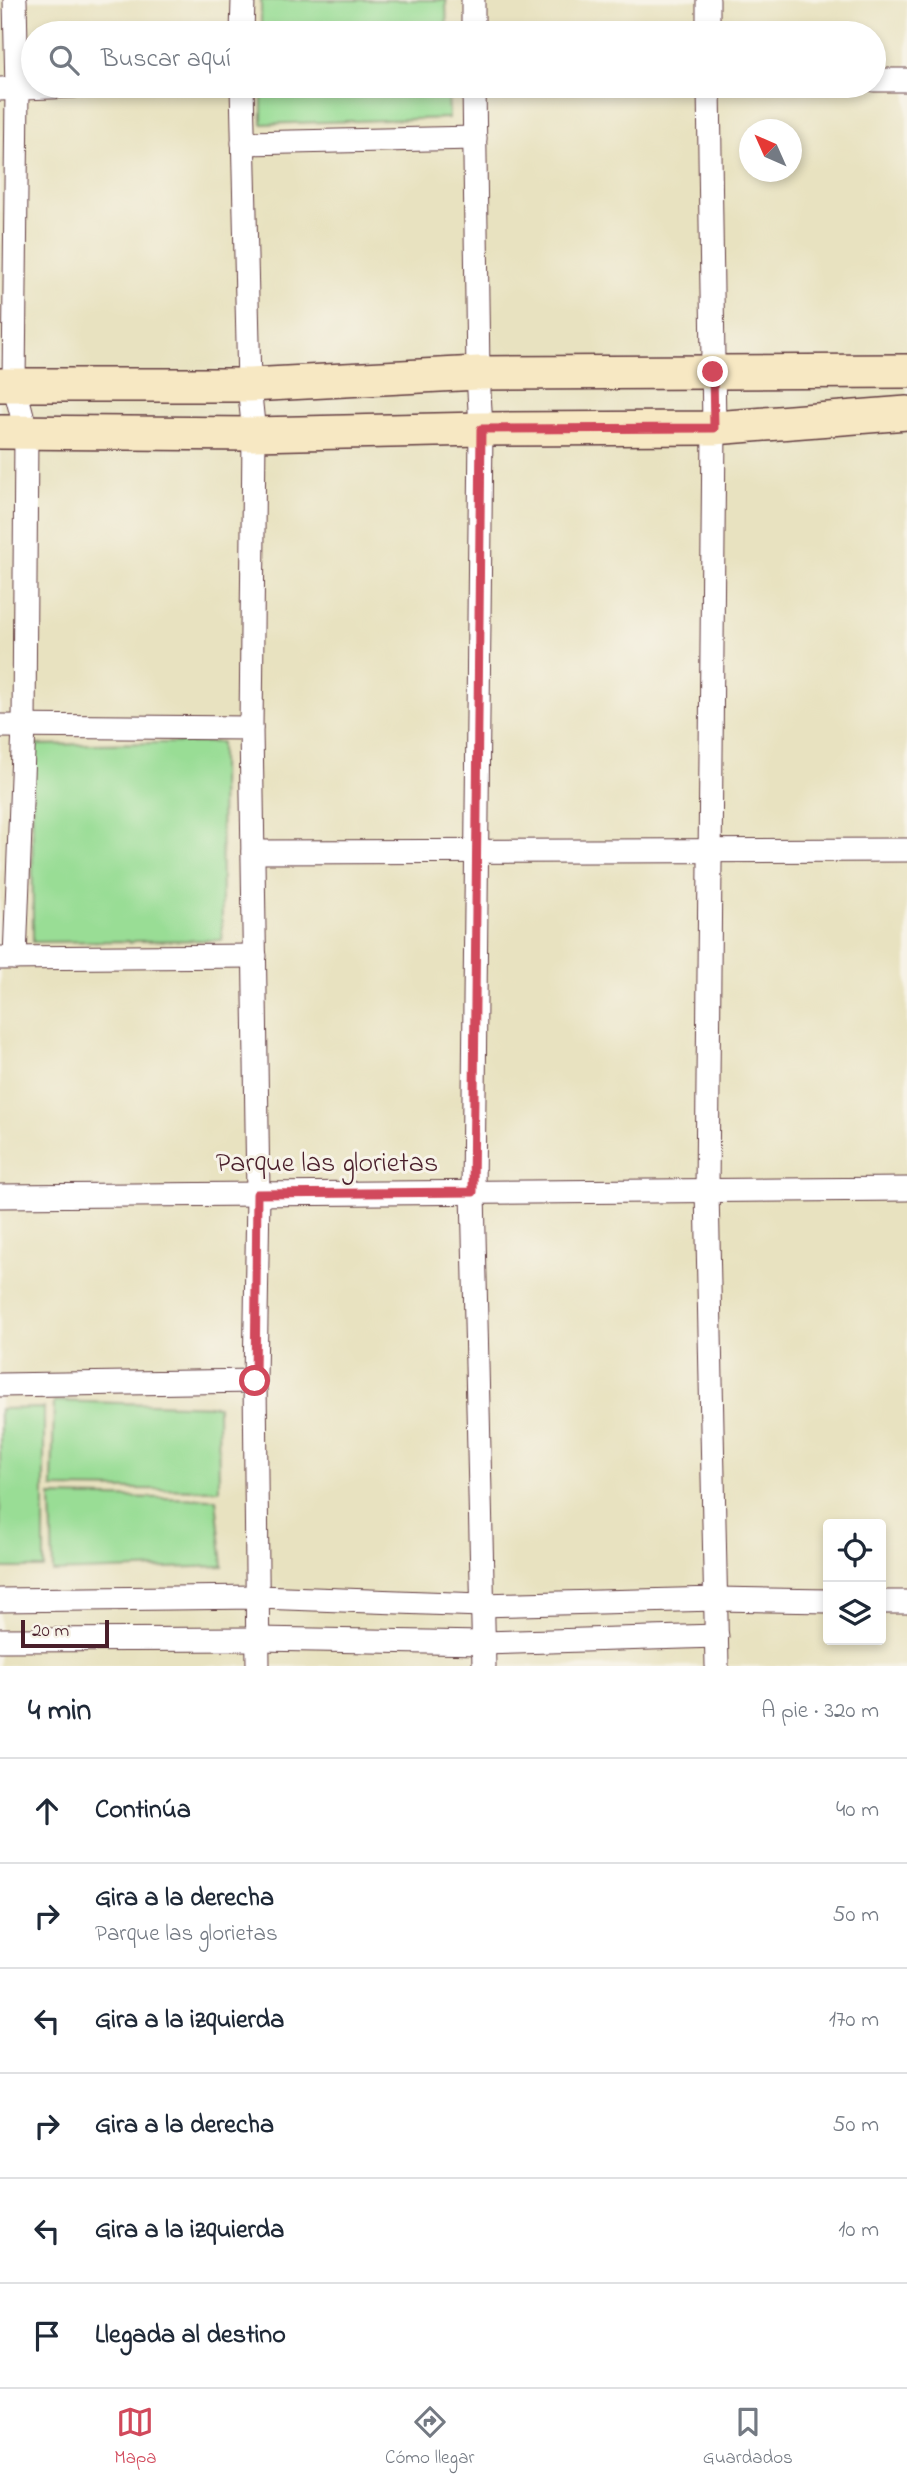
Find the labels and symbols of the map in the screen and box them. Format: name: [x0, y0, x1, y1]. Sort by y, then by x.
north arrow: [739, 119, 802, 182]
route end: [697, 356, 728, 387]
street label: Parque las glorietas: [216, 1144, 438, 1185]
route start: [239, 1365, 270, 1396]
scale bar: [21, 1617, 108, 1649]

